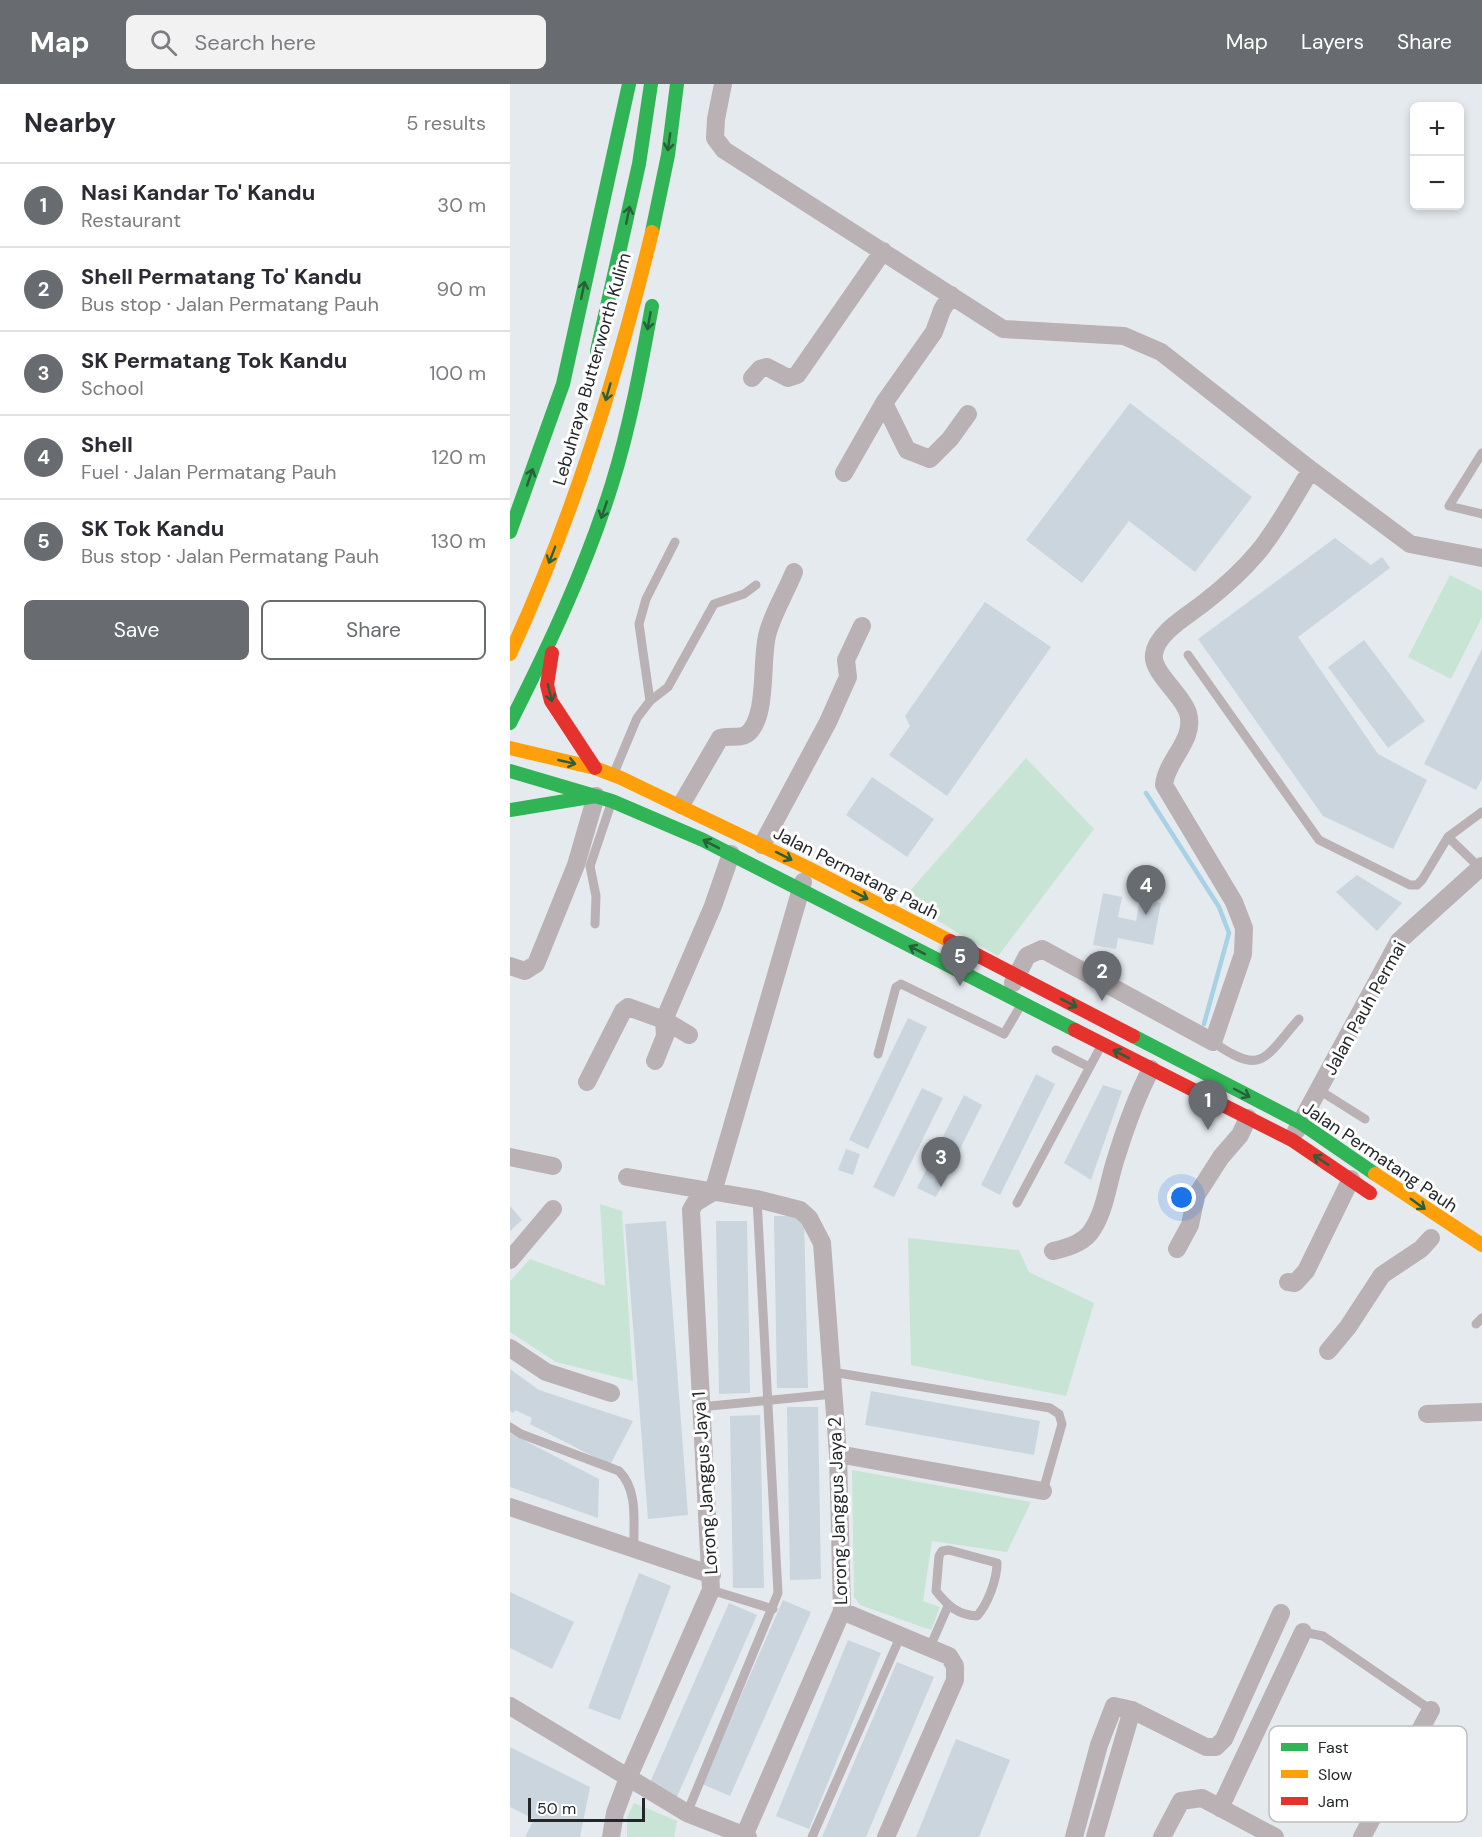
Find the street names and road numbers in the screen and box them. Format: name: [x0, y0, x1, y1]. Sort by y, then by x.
street label: Lebuhraya Butterworth Kulim: [547, 250, 637, 488]
street label: Jalan Permatang Pauh: [769, 821, 943, 925]
street label: Jalan Pauh Permai: [1318, 937, 1412, 1079]
street label: Jalan Permatang Pauh: [1298, 1096, 1462, 1218]
street label: Lorong Janggus Jaya 1: [687, 1391, 723, 1575]
street label: Lorong Janggus Jaya 2: [823, 1417, 853, 1605]

